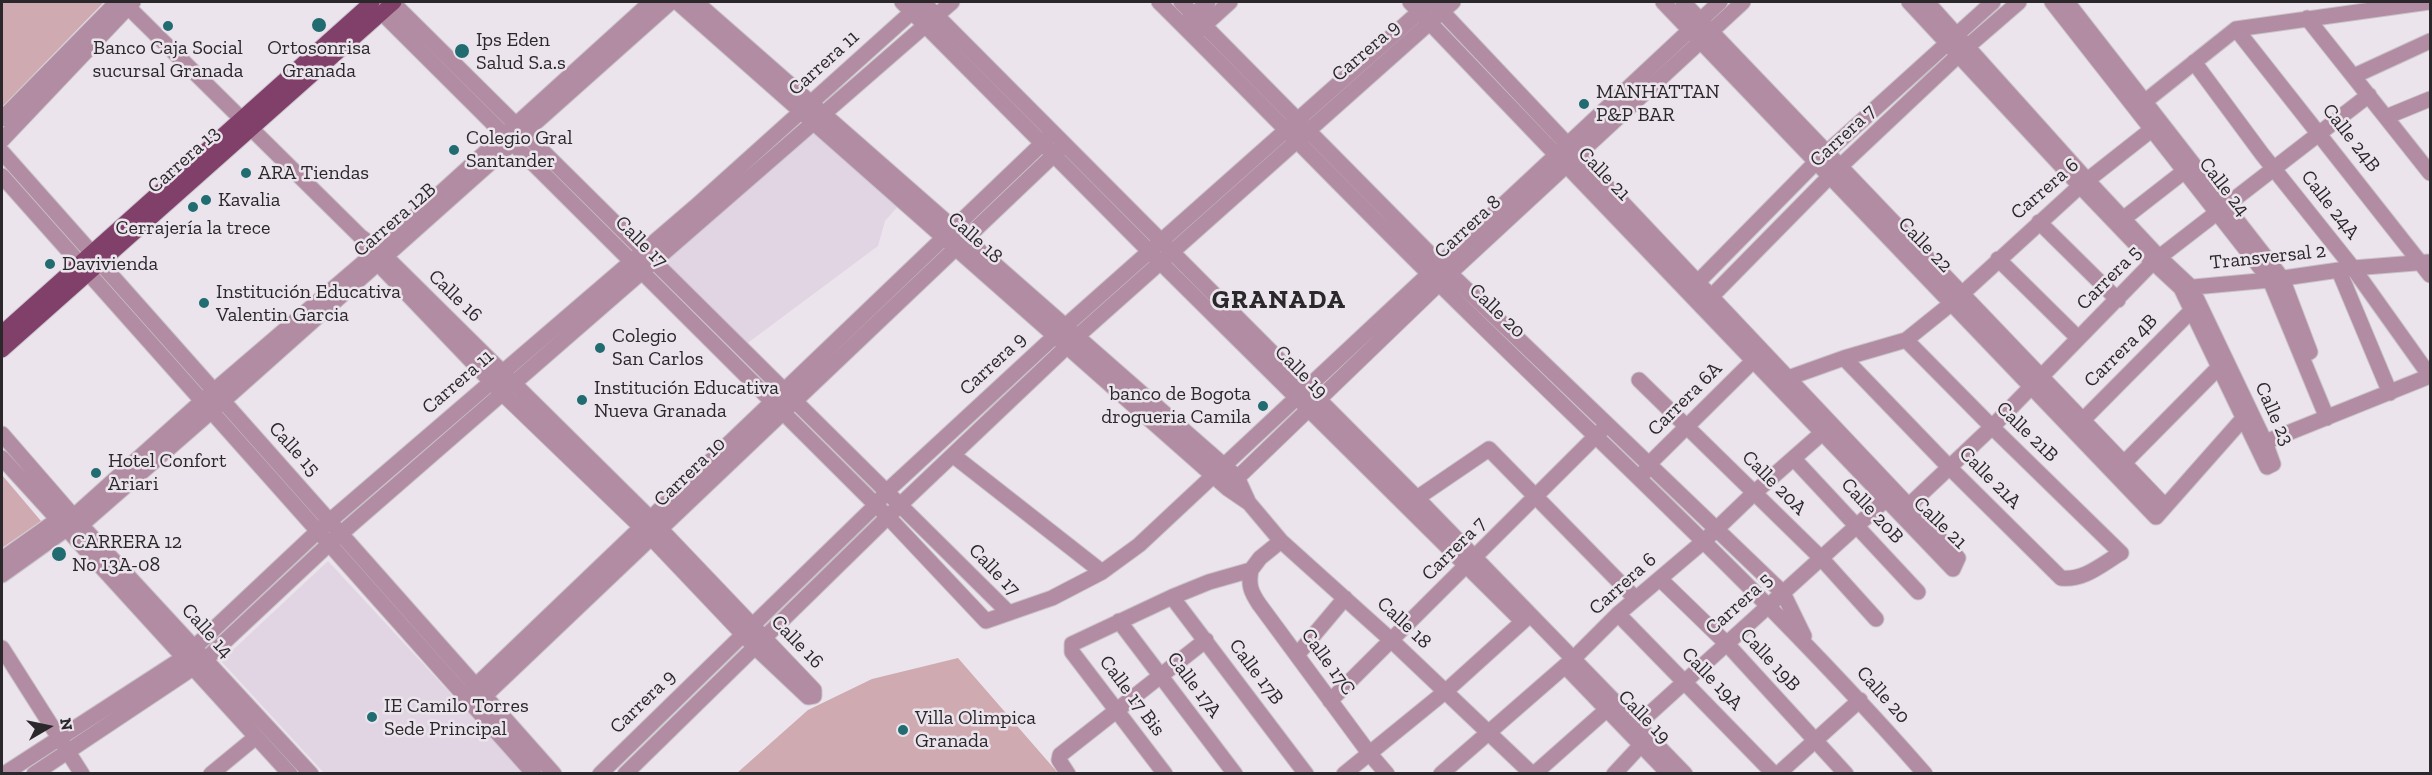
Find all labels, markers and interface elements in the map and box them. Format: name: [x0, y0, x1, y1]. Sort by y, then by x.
street label: Carrera 9: [1327, 15, 1405, 87]
marker: Ortosonrisa Granada: [310, 16, 328, 34]
marker: Banco Caja Social sucursal Granada: [161, 19, 175, 33]
street label: Carrera 11: [784, 25, 864, 101]
place label: Ips Eden Salud S.a.s: [476, 28, 566, 75]
place label: Banco Caja Social sucursal Granada: [93, 36, 243, 83]
place label: Ortosonrisa Granada: [267, 36, 371, 83]
marker: Ips Eden Salud S.a.s: [453, 42, 471, 60]
place label: MANHATTAN P&P BAR: [1596, 80, 1720, 127]
marker: MANHATTAN P&P BAR: [1577, 97, 1591, 111]
street label: Calle 24B: [2317, 99, 2385, 177]
street label: Carrera 7: [1805, 100, 1881, 172]
street label: Carrera 13: [143, 121, 225, 199]
place label: Colegio Gral Santander: [466, 126, 572, 173]
street label: Calle 21: [1573, 142, 1635, 206]
marker: Colegio Gral Santander: [447, 143, 461, 157]
street label: Carrera 6: [2006, 153, 2084, 225]
street label: Calle 24: [2194, 153, 2254, 221]
place label: ARA Tiendas: [258, 161, 369, 185]
marker: ARA Tiendas: [239, 166, 253, 180]
street label: Calle 24A: [2296, 166, 2364, 244]
street label: Carrera 12B: [349, 178, 441, 262]
place label: Kavalia: [218, 188, 280, 212]
street label: Carrera 8: [1430, 190, 1506, 264]
marker: Kavalia: [199, 193, 213, 207]
marker: Cerrajería la trece: [186, 200, 200, 214]
street label: Calle 18: [943, 207, 1007, 269]
street label: Calle 17: [610, 211, 672, 273]
street label: Calle 22: [1893, 212, 1957, 278]
place label: Cerrajería la trece: [116, 216, 270, 240]
street label: Transversal 2: [2209, 239, 2327, 275]
street label: Carrera 5: [2072, 241, 2146, 315]
place label: Davivienda: [62, 252, 158, 276]
marker: Davivienda: [43, 257, 57, 271]
street label: Calle 16: [423, 265, 487, 327]
street label: Calle 20: [1464, 278, 1530, 344]
place label: Institución Educativa Valentin Garcia: [216, 280, 401, 327]
district label: GRANADA: [1212, 285, 1346, 317]
marker: Institución Educativa Valentin Garcia: [197, 296, 211, 310]
street label: Carrera 4B: [2079, 309, 2163, 393]
place label: Colegio San Carlos: [612, 324, 703, 371]
street label: Carrera 9: [955, 327, 1031, 401]
street label: Calle 19: [1269, 340, 1333, 404]
marker: Colegio San Carlos: [593, 341, 607, 355]
street label: Carrera 11: [417, 344, 499, 420]
street label: Carrera 6A: [1643, 357, 1727, 441]
place label: Institución Educativa Nueva Granada: [594, 376, 779, 423]
street label: Calle 23: [2249, 378, 2299, 450]
place label: banco de Bogota drogueria Camila: [1101, 382, 1251, 429]
marker: Institución Educativa Nueva Granada: [575, 393, 589, 407]
street label: Calle 21B: [1991, 397, 2063, 467]
marker: banco de Bogota drogueria Camila: [1256, 399, 1270, 413]
street label: Calle 15: [263, 417, 325, 481]
street label: Carrera 10: [649, 432, 731, 512]
street label: Calle 21A: [1954, 442, 2026, 514]
street label: Calle 20A: [1737, 446, 1811, 520]
place label: Hotel Confort Ariari: [108, 449, 227, 496]
marker: Hotel Confort Ariari: [89, 466, 103, 480]
street label: Calle 20B: [1836, 473, 1908, 549]
street label: Calle 21: [1908, 492, 1972, 554]
street label: Carrera 7: [1417, 512, 1491, 586]
place label: CARRERA 12 No 13A-08: [72, 530, 182, 577]
street label: Calle 17: [963, 539, 1025, 601]
marker: CARRERA 12 No 13A-08: [50, 545, 68, 563]
street label: Carrera 6: [1585, 548, 1661, 620]
street label: Carrera 5: [1701, 568, 1777, 640]
street label: Calle 18: [1372, 592, 1436, 654]
street label: Calle 14: [176, 599, 238, 663]
street label: Calle 16: [766, 610, 828, 674]
street label: Calle 19B: [1735, 623, 1805, 697]
street label: Calle 17C: [1296, 624, 1360, 700]
street label: Calle 17B: [1224, 634, 1288, 710]
street label: Calle 19A: [1676, 642, 1748, 716]
street label: Calle 17A: [1161, 647, 1227, 723]
street label: Calle 17 Bis: [1094, 651, 1170, 741]
street label: Calle 20: [1851, 661, 1915, 729]
street label: Carrera 9: [605, 665, 681, 739]
street label: Calle 19: [1613, 685, 1675, 749]
place label: IE Camilo Torres Sede Principal: [384, 694, 529, 741]
north arrow: [18, 697, 78, 757]
place label: Villa Olimpica Granada: [915, 706, 1036, 753]
marker: IE Camilo Torres Sede Principal: [365, 710, 379, 724]
text: N: [56, 717, 77, 732]
marker: Villa Olimpica Granada: [896, 723, 910, 737]

